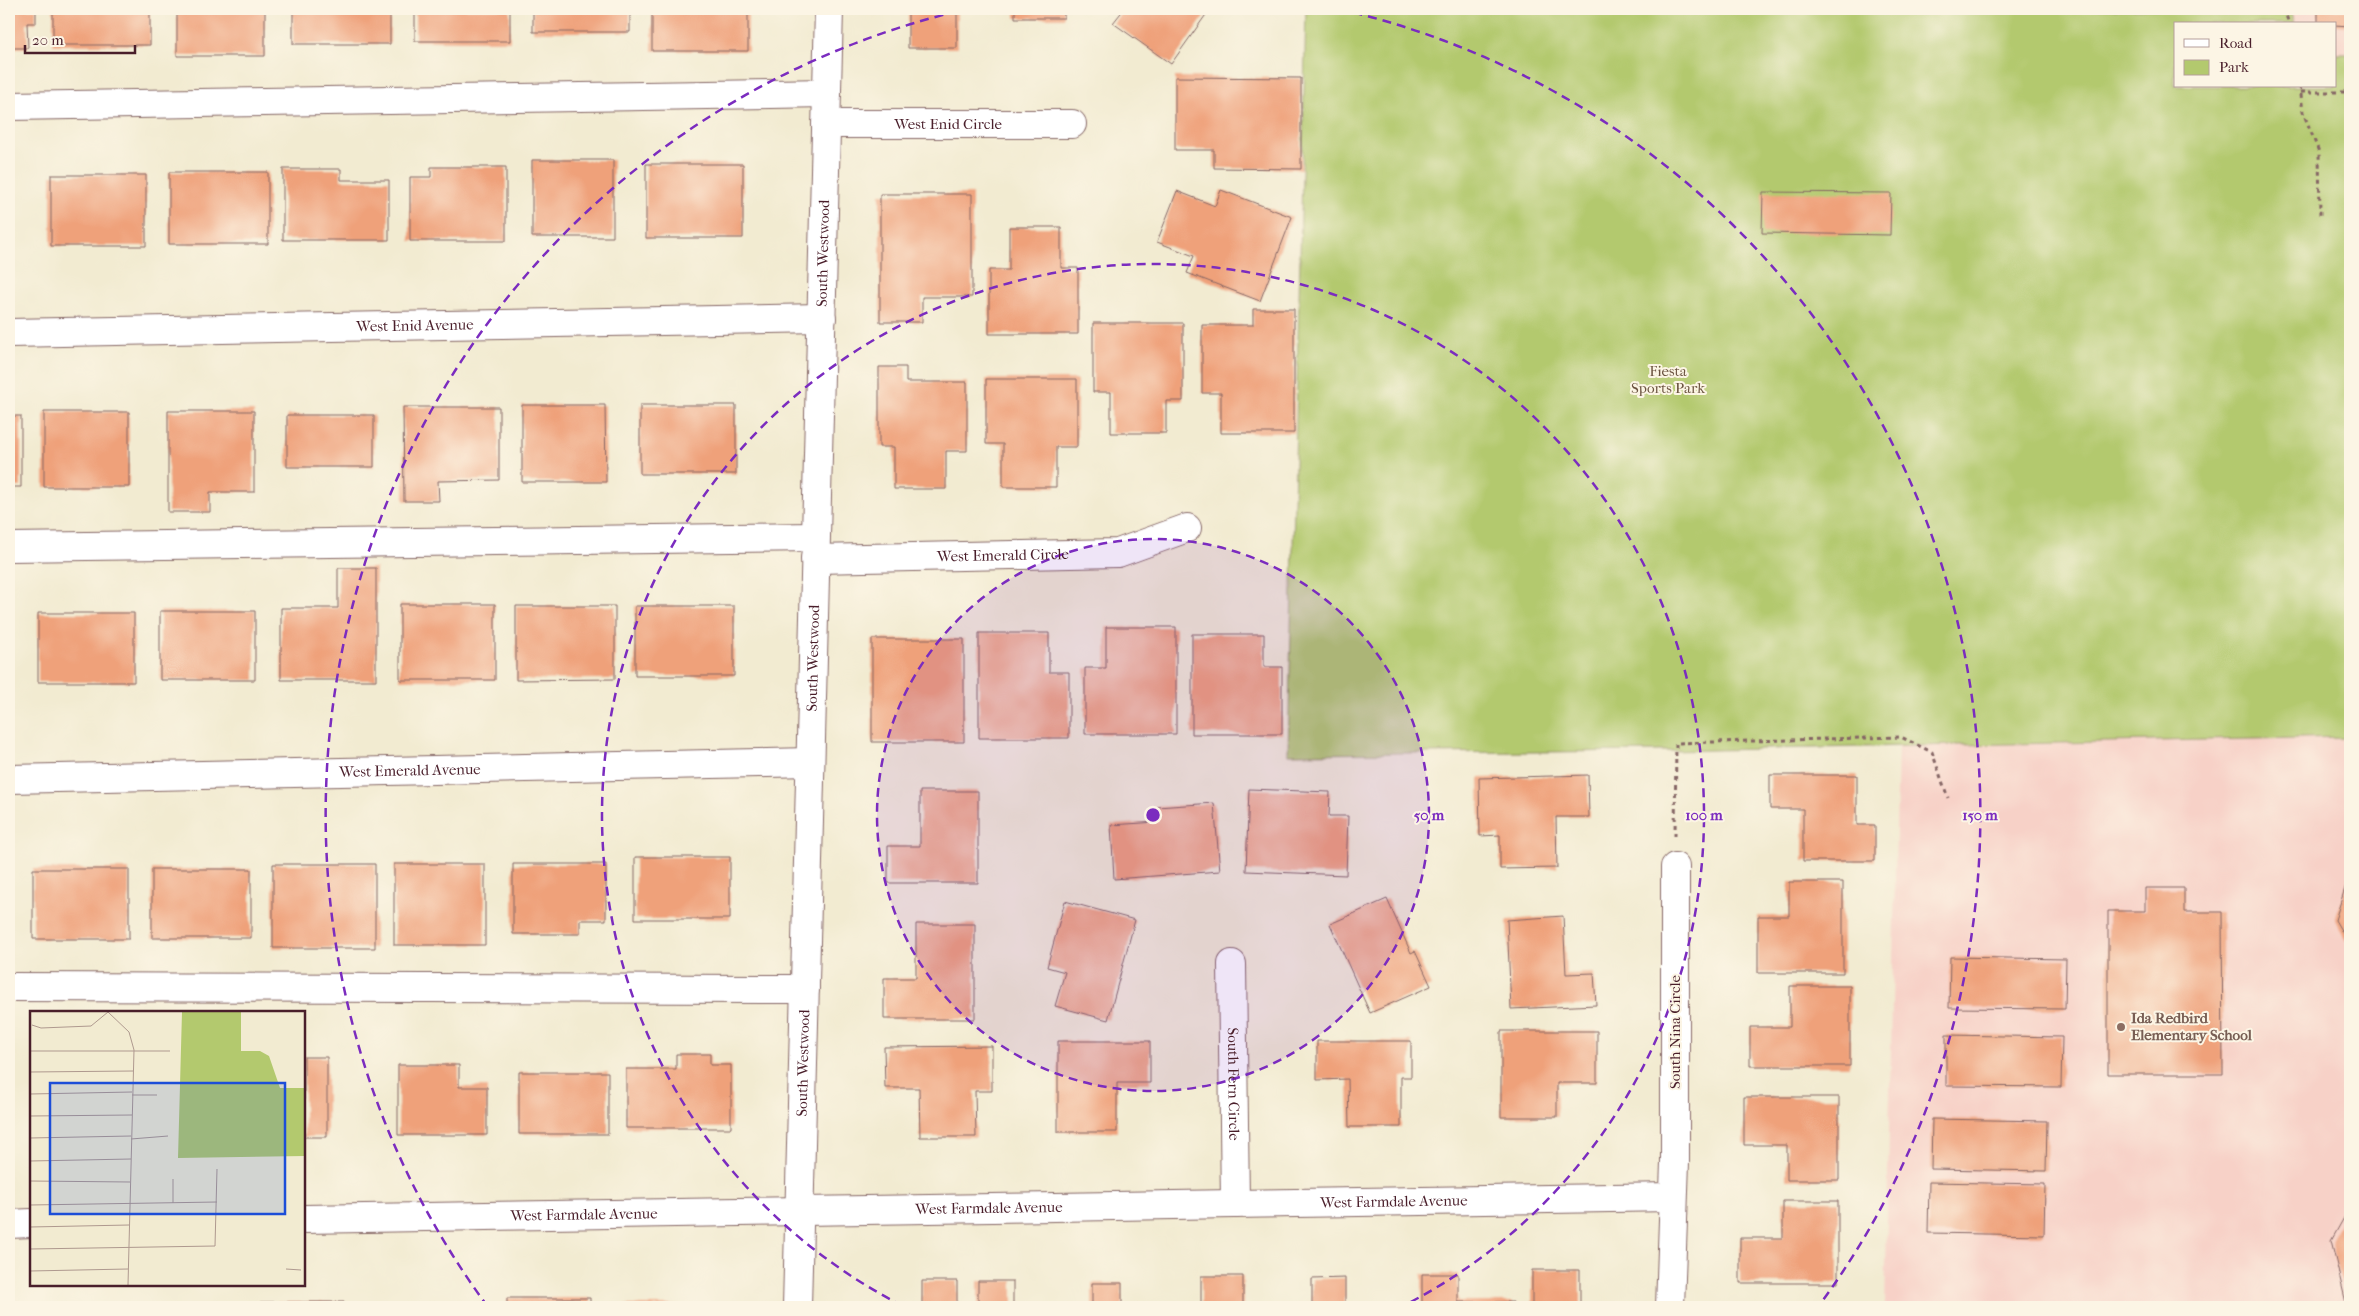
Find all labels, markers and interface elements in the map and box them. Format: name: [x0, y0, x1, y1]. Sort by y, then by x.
scale bar: [25, 22, 135, 54]
legend: [2174, 22, 2336, 88]
text: 20 m: [32, 31, 64, 49]
text: Road: [2219, 34, 2253, 52]
text: Park: [2219, 58, 2249, 76]
street label: West Enid Circle: [893, 115, 1002, 133]
street label: South Westwood: [813, 199, 833, 307]
street label: West Enid Avenue: [355, 315, 474, 336]
park label: Fiesta Sports Park: [1631, 362, 1705, 397]
street label: West Emerald Circle: [936, 545, 1070, 566]
street label: South Westwood: [803, 604, 823, 712]
street label: West Emerald Avenue: [338, 760, 481, 781]
centre of rings: [1144, 806, 1162, 824]
text: 50 m: [1414, 806, 1445, 824]
text: 100 m: [1685, 806, 1723, 824]
text: 150 m: [1962, 806, 1998, 824]
street label: South Nina Circle: [1666, 974, 1684, 1089]
street label: South Westwood: [793, 1009, 813, 1117]
place label: Ida Redbird Elementary School: [2131, 1009, 2253, 1044]
inset map: [30, 1011, 305, 1286]
marker: Ida Redbird Elementary School: [2115, 1021, 2127, 1033]
street label: South Fern Circle: [1224, 1027, 1243, 1141]
street label: West Farmdale Avenue: [1319, 1191, 1468, 1212]
street label: West Farmdale Avenue: [914, 1198, 1063, 1218]
street label: West Farmdale Avenue: [509, 1204, 658, 1225]

